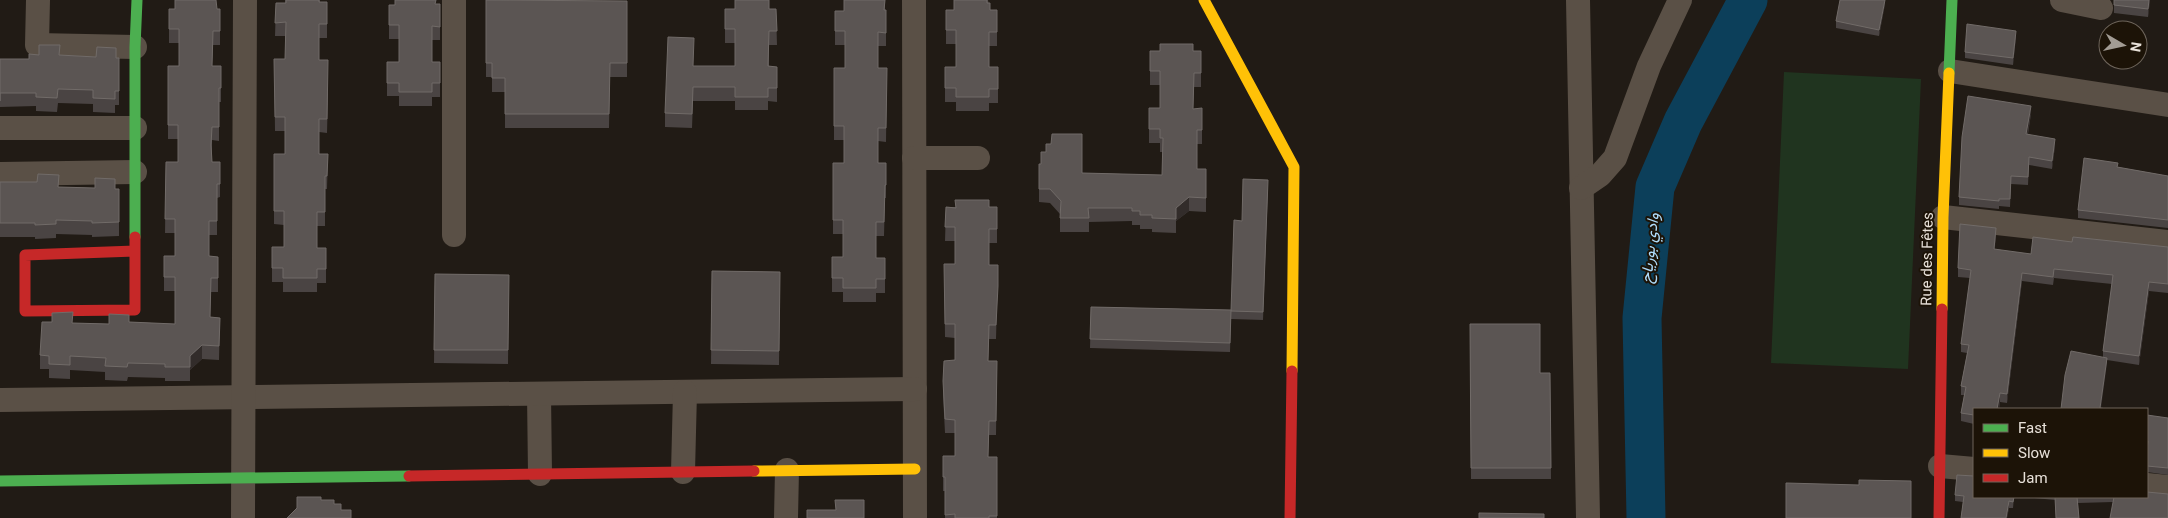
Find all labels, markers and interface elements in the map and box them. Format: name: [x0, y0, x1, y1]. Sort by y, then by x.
north arrow: [2098, 20, 2148, 70]
text: N: [2127, 41, 2145, 53]
water label: وادي بورياح: [1636, 212, 1667, 285]
street label: Rue des Fêtes: [1917, 212, 1937, 306]
legend: [1973, 408, 2148, 498]
text: Fast: [2018, 419, 2047, 437]
text: Slow: [2018, 444, 2050, 462]
text: Jam: [2018, 469, 2048, 487]

